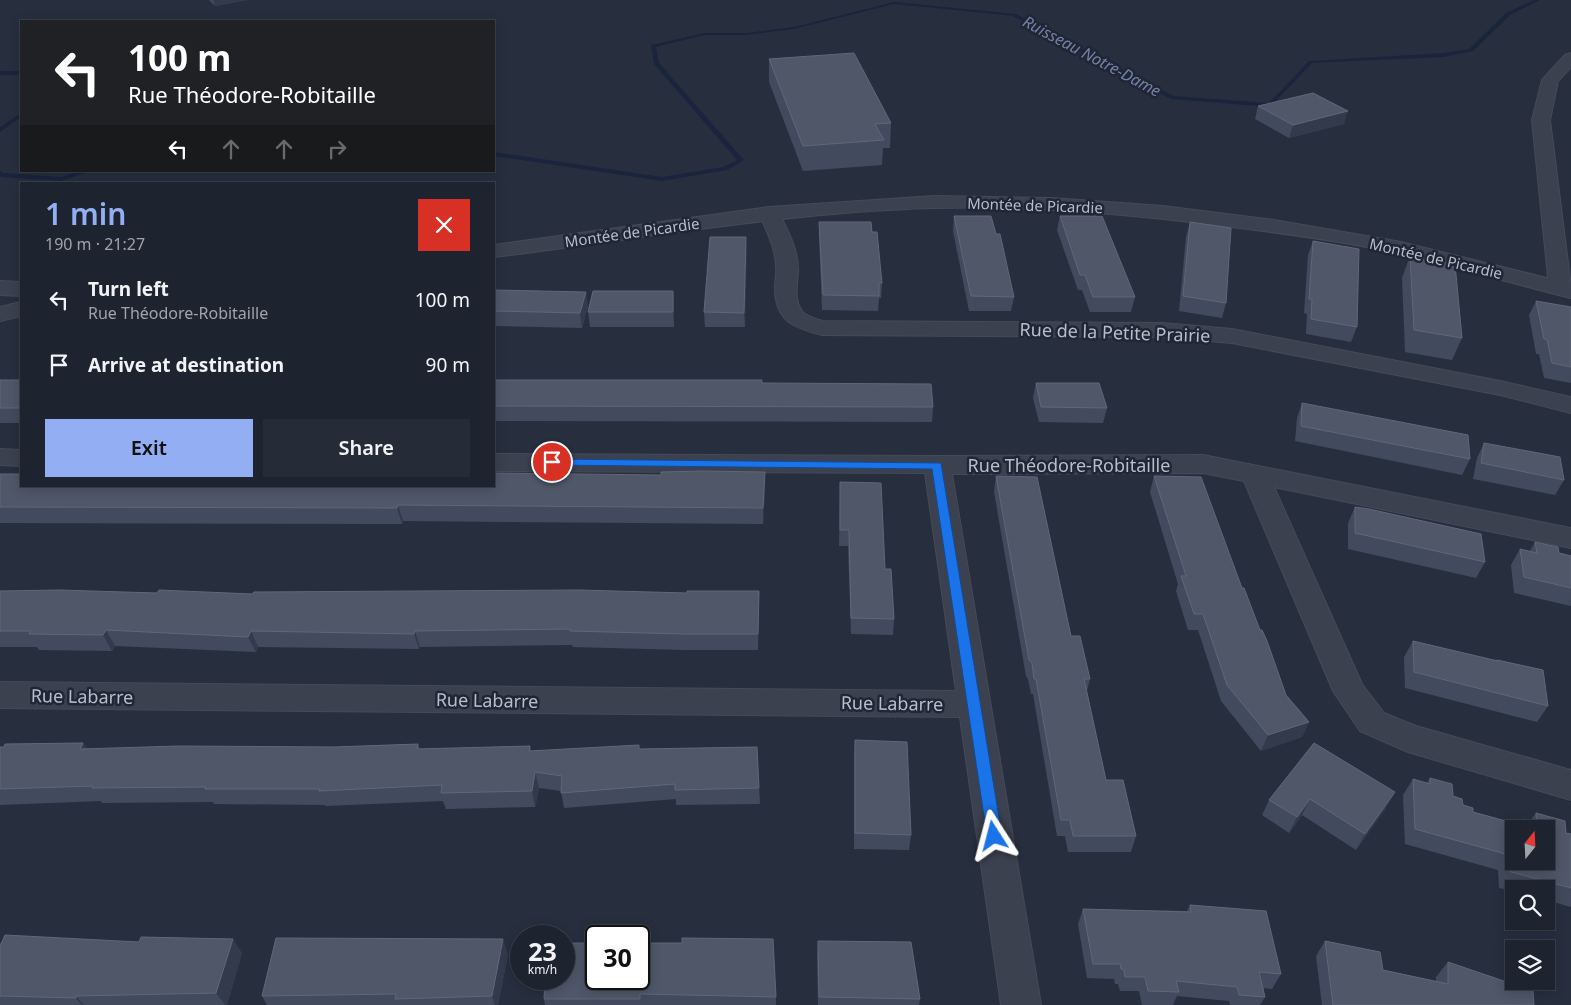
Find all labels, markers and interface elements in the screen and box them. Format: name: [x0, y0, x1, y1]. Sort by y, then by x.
water label: Ruisseau Notre-Dame: [1019, 10, 1165, 102]
text: 100 m: [128, 34, 231, 81]
icon: left: [45, 40, 110, 105]
text: Rue Théodore-Robitaille: [128, 79, 376, 109]
icon: left: [164, 135, 192, 163]
icon: ahead: [217, 135, 245, 163]
icon: ahead: [270, 135, 298, 163]
icon: right: [323, 135, 351, 163]
text: 1 min: [45, 193, 126, 234]
street label: Montée de Picardie: [967, 193, 1103, 217]
button: close: [418, 199, 470, 251]
street label: Montée de Picardie: [563, 213, 701, 251]
text: 190 m · 21:27: [45, 233, 145, 255]
street label: Montée de Picardie: [1368, 233, 1504, 283]
text: Turn left: [88, 276, 169, 302]
icon: left: [45, 286, 73, 314]
text: 100 m: [415, 287, 470, 313]
text: Rue Théodore-Robitaille: [88, 302, 268, 324]
street label: Rue de la Petite Prairie: [1019, 317, 1211, 347]
icon: arrive: [45, 351, 73, 379]
text: Arrive at destination: [88, 352, 284, 378]
text: 90 m: [426, 352, 470, 378]
button: Exit: [45, 419, 253, 477]
button: Share: [263, 419, 470, 477]
pin: [531, 441, 573, 483]
icon: arrive: [538, 448, 566, 476]
street label: Rue Théodore-Robitaille: [968, 453, 1170, 477]
street label: Rue Labarre: [31, 683, 133, 709]
street label: Rue Labarre: [436, 687, 538, 713]
street label: Rue Labarre: [841, 690, 943, 716]
position arrow: [967, 809, 1019, 861]
north arrow: [1505, 820, 1555, 870]
map controls: [1505, 820, 1555, 990]
button: search: [1505, 880, 1555, 930]
speed limit sign: 30: [585, 925, 650, 990]
text: 23: [528, 934, 557, 968]
button: layers: [1505, 940, 1555, 990]
text: km/h: [528, 961, 557, 978]

